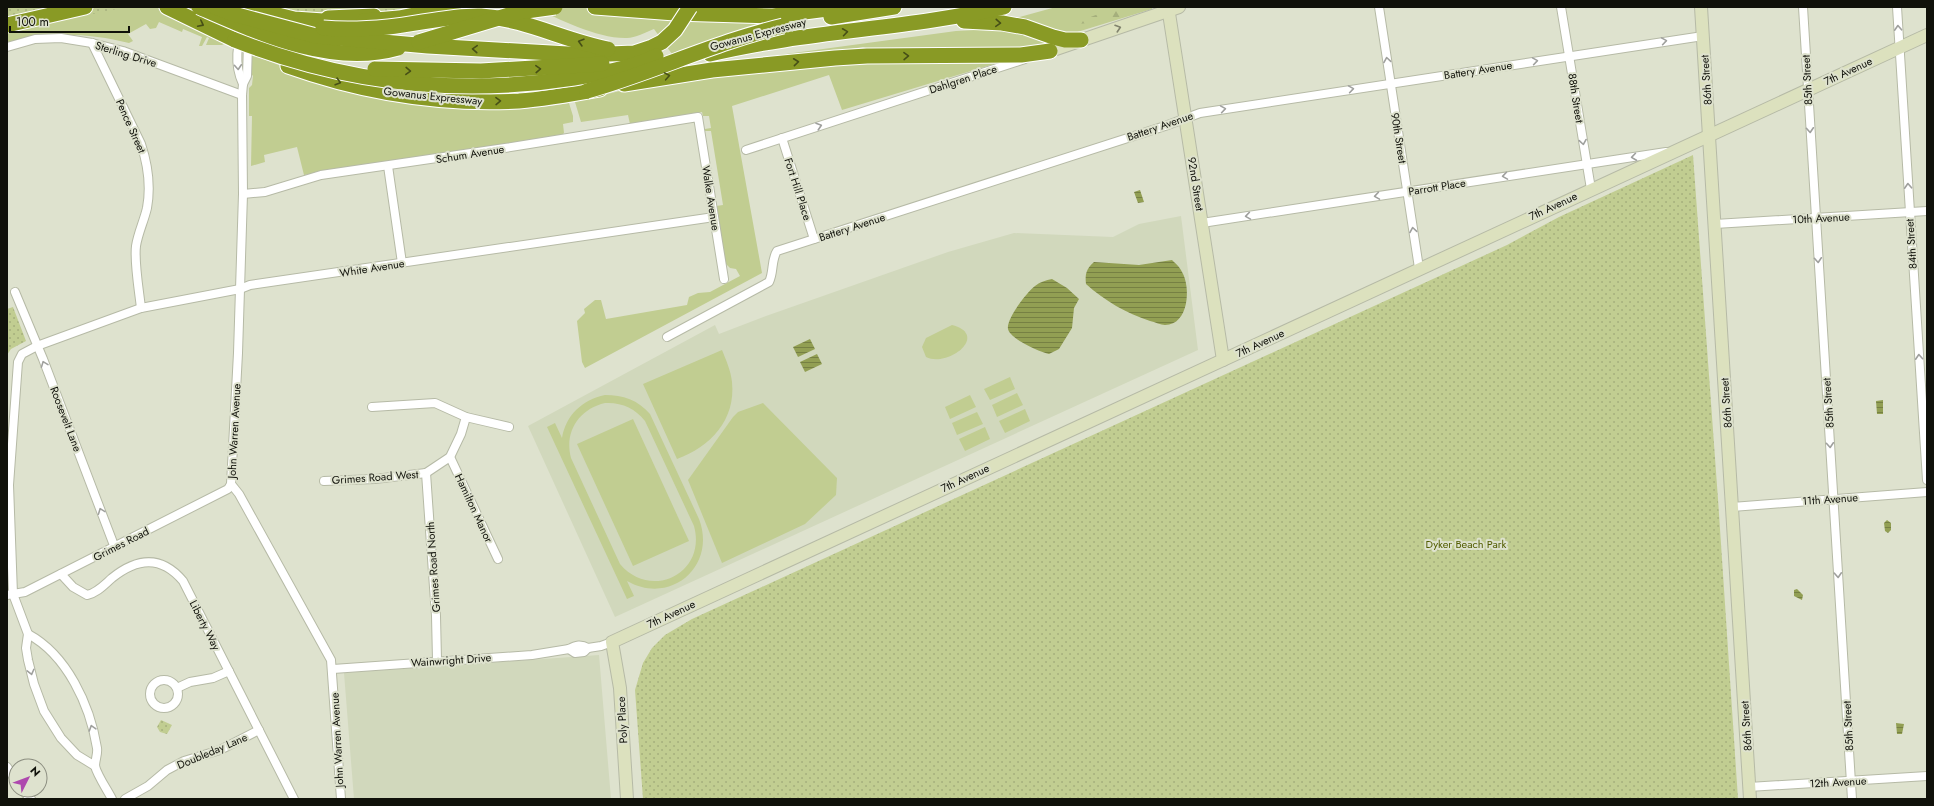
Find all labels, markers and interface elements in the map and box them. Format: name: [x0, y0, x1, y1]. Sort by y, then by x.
scale bar: [10, 8, 129, 34]
text: 100 m: [16, 13, 49, 31]
street label: Gowanus Expressway: [708, 13, 808, 55]
one-way arrow: [197, 19, 204, 27]
one-way arrow: [995, 19, 1001, 28]
one-way arrow: [1115, 24, 1122, 32]
one-way arrow: [1894, 25, 1903, 31]
one-way arrow: [842, 28, 848, 37]
street label: Sterling Drive: [93, 37, 159, 71]
one-way arrow: [1661, 37, 1667, 46]
one-way arrow: [578, 38, 585, 47]
one-way arrow: [472, 45, 478, 54]
one-way arrow: [903, 52, 909, 60]
street label: 7th Avenue: [1821, 53, 1875, 89]
street label: 86th Street: [1696, 54, 1716, 106]
street label: 85th Street: [1798, 54, 1816, 105]
one-way arrow: [1383, 57, 1392, 63]
street label: Battery Avenue: [1443, 57, 1514, 83]
one-way arrow: [1532, 57, 1538, 66]
one-way arrow: [793, 58, 799, 67]
street label: Dahlgren Place: [927, 60, 999, 97]
one-way arrow: [234, 64, 243, 70]
one-way arrow: [535, 64, 541, 73]
one-way arrow: [405, 67, 411, 75]
one-way arrow: [664, 72, 670, 81]
street label: 88th Street: [1564, 72, 1588, 124]
one-way arrow: [335, 77, 342, 86]
street label: Gowanus Expressway: [383, 83, 483, 109]
one-way arrow: [1348, 85, 1354, 94]
street label: Pence Street: [112, 96, 150, 156]
one-way arrow: [495, 97, 501, 105]
one-way arrow: [1220, 105, 1226, 114]
street label: Battery Avenue: [1125, 107, 1195, 145]
street label: 90th Street: [1387, 112, 1411, 165]
one-way arrow: [816, 123, 823, 131]
one-way arrow: [1805, 127, 1814, 133]
one-way arrow: [1578, 139, 1587, 145]
street label: Schum Avenue: [435, 141, 506, 167]
one-way arrow: [1631, 152, 1637, 161]
street label: Fort Hill Place: [780, 156, 816, 223]
street label: 92nd Street: [1184, 156, 1208, 212]
street label: Walke Avenue: [698, 164, 724, 232]
one-way arrow: [1502, 171, 1508, 180]
street label: Parrott Place: [1407, 175, 1467, 199]
one-way arrow: [1903, 183, 1912, 189]
street label: 7th Avenue: [1526, 188, 1580, 224]
one-way arrow: [1374, 191, 1380, 200]
street label: 10th Avenue: [1792, 208, 1850, 227]
street label: Battery Avenue: [817, 209, 888, 245]
one-way arrow: [1245, 211, 1251, 220]
street label: 84th Street: [1901, 218, 1921, 270]
one-way arrow: [1410, 227, 1418, 233]
street label: White Avenue: [338, 255, 406, 281]
one-way arrow: [1814, 257, 1823, 263]
street label: 7th Avenue: [1233, 325, 1287, 361]
one-way arrow: [1914, 354, 1923, 360]
one-way arrow: [41, 360, 49, 367]
street label: 86th Street: [1716, 377, 1736, 429]
street label: 85th Street: [1818, 377, 1838, 429]
street label: John Warren Avenue: [223, 383, 244, 481]
street label: Roosevelt Lane: [46, 384, 86, 454]
one-way arrow: [1826, 442, 1835, 448]
street label: 7th Avenue: [938, 460, 992, 496]
street label: Grimes Road West: [331, 466, 419, 488]
street label: Hamilton Manor: [451, 471, 497, 545]
street label: 11th Avenue: [1802, 489, 1859, 509]
one-way arrow: [98, 508, 106, 515]
street label: Grimes Road North: [422, 521, 444, 613]
street label: Grimes Road: [90, 523, 152, 565]
park label: Dyker Beach Park: [1426, 536, 1507, 552]
one-way arrow: [1834, 572, 1843, 578]
street label: 7th Avenue: [644, 596, 698, 632]
street label: Liberty Way: [186, 597, 224, 653]
street label: Wainwright Drive: [410, 649, 492, 671]
one-way arrow: [26, 669, 35, 676]
street label: John Warren Avenue: [327, 692, 348, 790]
street label: Poly Place: [613, 696, 631, 744]
street label: 86th Street: [1736, 700, 1756, 752]
street label: 85th Street: [1839, 700, 1857, 751]
one-way arrow: [88, 725, 97, 732]
street label: Doubleday Lane: [174, 729, 250, 773]
north arrow: [8, 758, 48, 798]
text: N: [27, 763, 44, 780]
street label: 12th Avenue: [1809, 772, 1867, 791]

